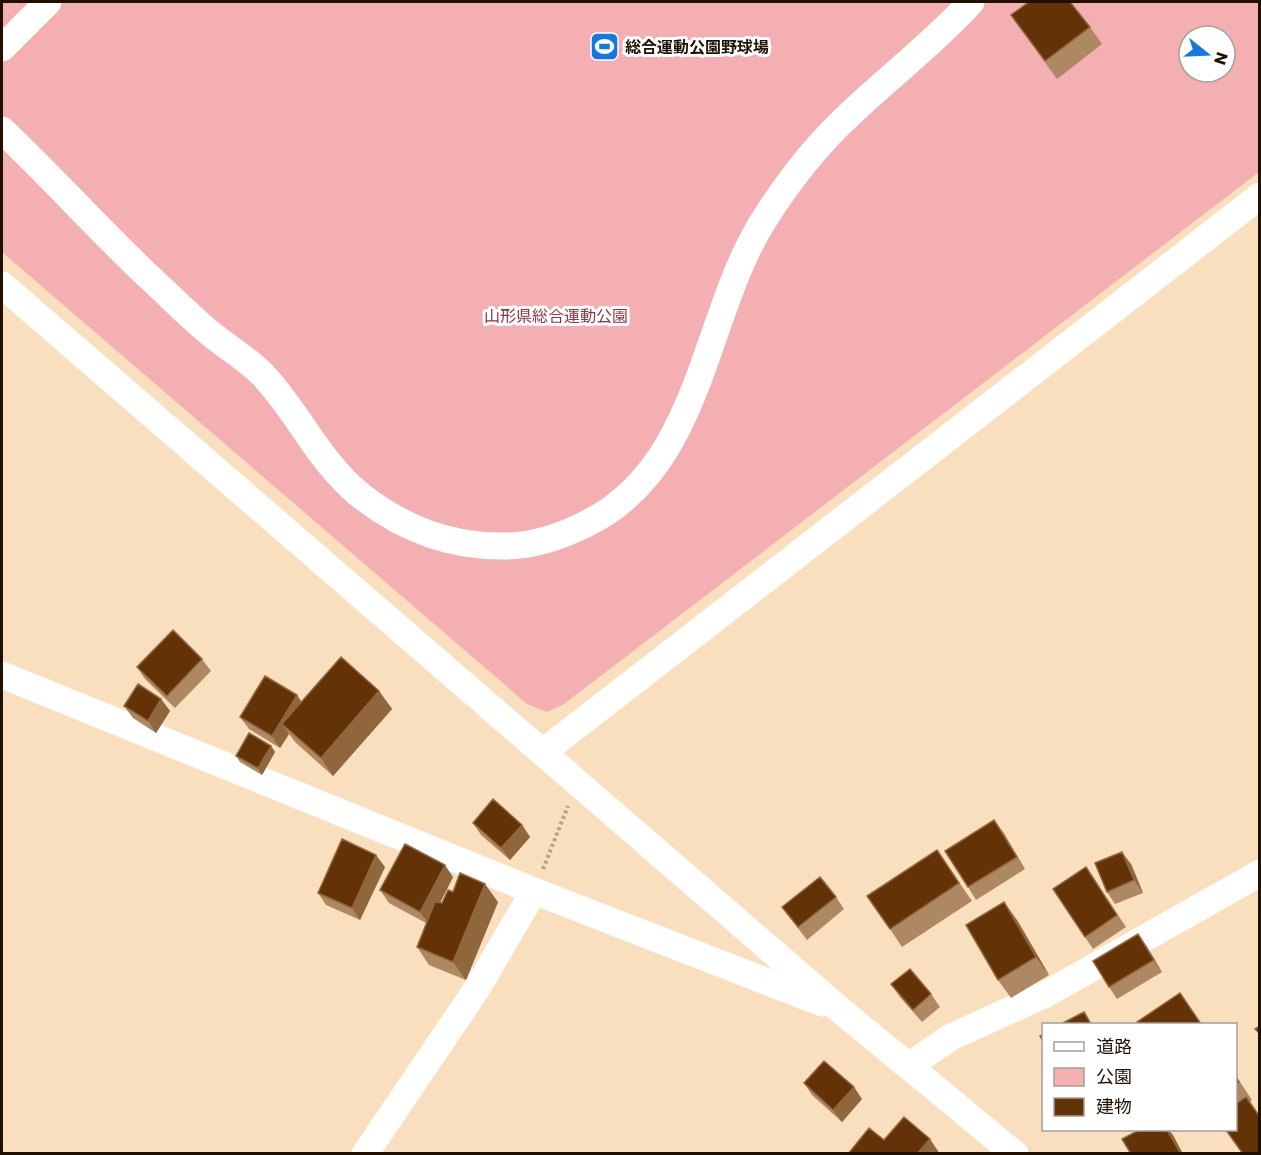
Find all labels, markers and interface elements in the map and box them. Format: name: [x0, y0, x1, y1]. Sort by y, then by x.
north arrow: [1177, 24, 1237, 84]
sports icon: 総合運動公園野球場: [588, 31, 620, 63]
place label: 総合運動公園野球場: [625, 36, 769, 59]
text: N: [1208, 49, 1234, 68]
park label: 山形県総合運動公園: [484, 305, 628, 328]
legend: [1042, 1023, 1237, 1131]
text: 道路: [1096, 1034, 1132, 1059]
text: 公園: [1096, 1064, 1132, 1089]
text: 建物: [1096, 1094, 1132, 1119]

